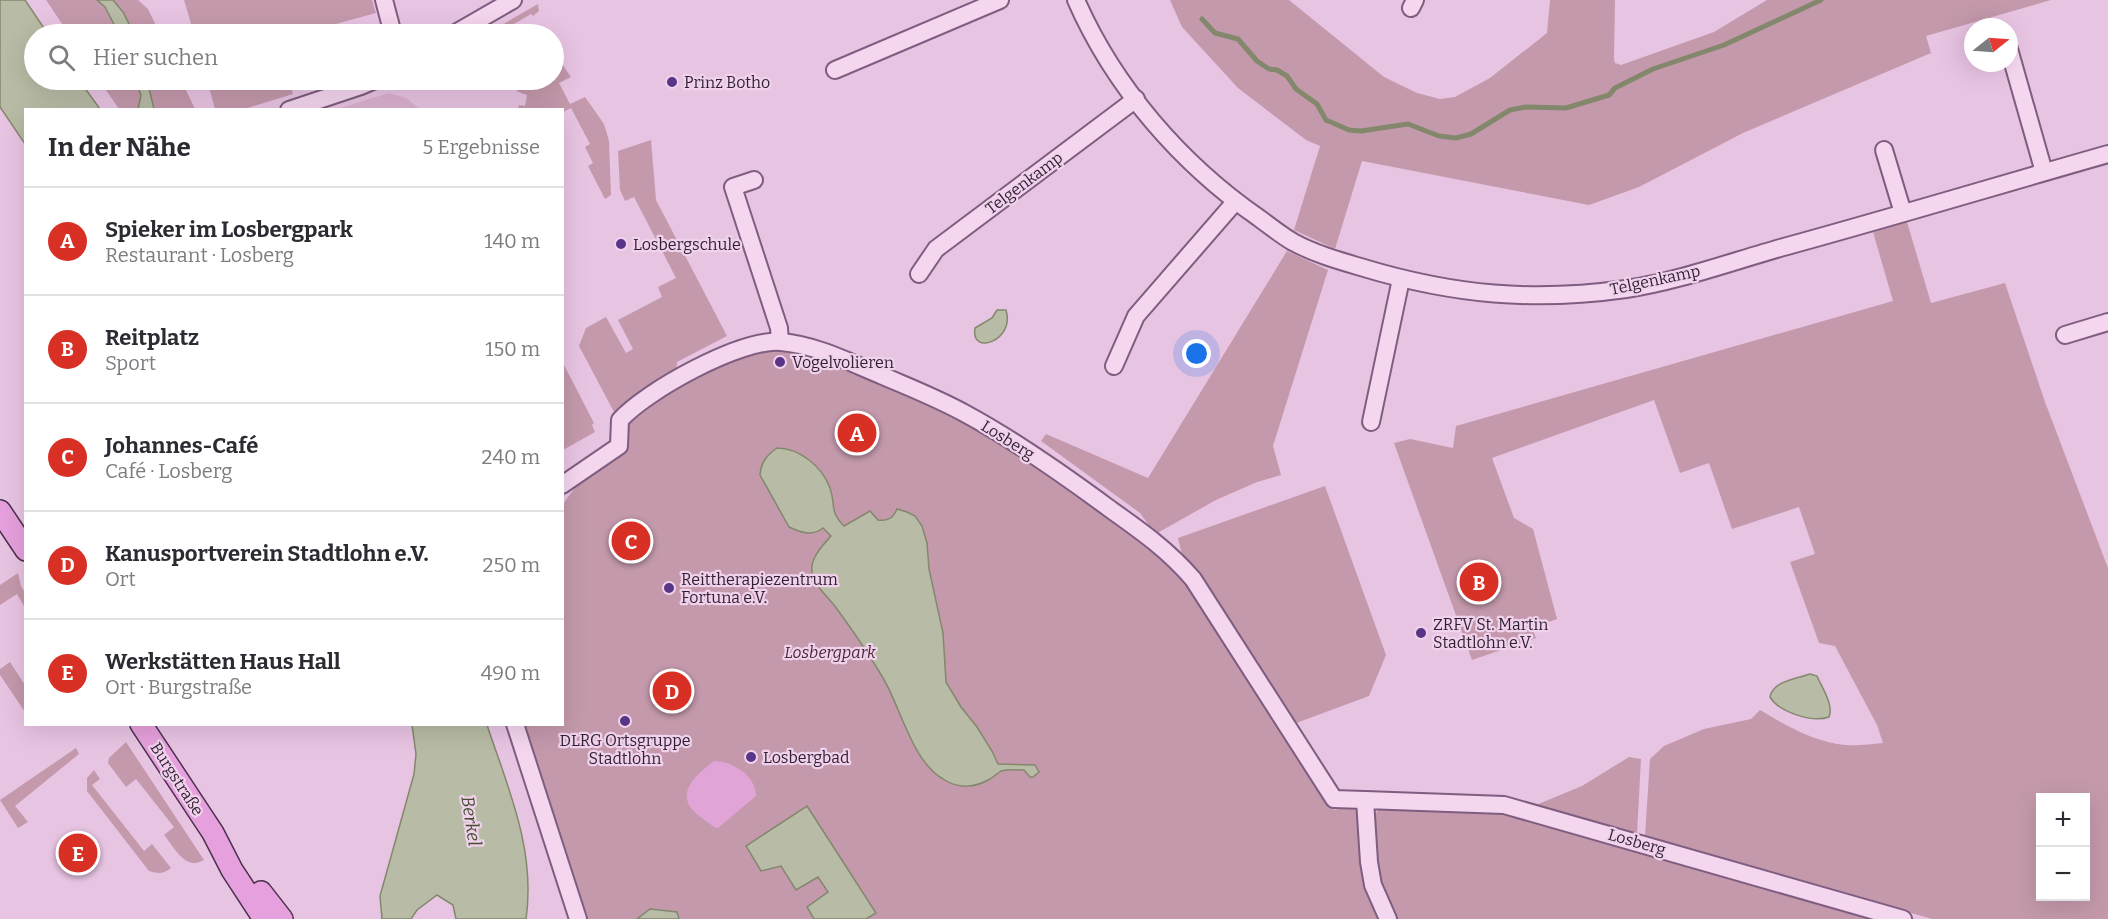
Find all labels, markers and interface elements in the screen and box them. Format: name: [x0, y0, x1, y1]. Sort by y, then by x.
north arrow: [1964, 18, 2018, 72]
search box: [24, 24, 564, 90]
icon: search: [45, 41, 78, 74]
text: Hier suchen: [93, 44, 218, 71]
place label: Prinz Botho: [684, 73, 770, 92]
marker: Prinz Botho: [665, 75, 679, 89]
text: In der Nähe: [48, 132, 191, 163]
text: 5 Ergebnisse: [423, 135, 540, 159]
street label: Telgenkamp: [982, 148, 1066, 218]
text: Spieker im Losbergpark: [105, 216, 353, 243]
text: A: [60, 229, 75, 253]
text: 140 m: [484, 229, 540, 253]
place label: Losbergschule: [633, 235, 741, 254]
marker: Losbergschule: [614, 237, 628, 251]
text: Restaurant · Losberg: [105, 243, 294, 267]
street label: Telgenkamp: [1608, 261, 1702, 299]
text: Reitplatz: [105, 324, 199, 351]
text: B: [61, 337, 74, 361]
text: 150 m: [485, 337, 540, 361]
your location: [1182, 339, 1211, 368]
text: Sport: [105, 351, 156, 375]
place label: Vogelvolieren: [792, 353, 894, 372]
marker: Vogelvolieren: [773, 355, 787, 369]
pin: A: [838, 410, 876, 456]
street label: Losberg: [978, 416, 1038, 464]
text: Johannes-Café: [105, 432, 258, 459]
text: C: [61, 445, 74, 469]
text: 240 m: [482, 445, 540, 469]
text: Café · Losberg: [105, 459, 232, 483]
pin: C: [612, 518, 650, 564]
text: Kanusportverein Stadtlohn e.V.: [105, 540, 429, 567]
text: D: [60, 553, 75, 577]
text: 250 m: [483, 553, 540, 577]
pin: B: [1460, 560, 1498, 604]
text: Ort: [105, 567, 136, 591]
place label: Reittherapiezentrum Fortuna e.V.: [681, 570, 838, 607]
marker: Reittherapiezentrum Fortuna e.V.: [662, 581, 676, 595]
place label: ZRFV St. Martin Stadtlohn e.V.: [1433, 615, 1548, 652]
marker: ZRFV St. Martin Stadtlohn e.V.: [1414, 626, 1428, 640]
park label: Losbergpark: [784, 643, 876, 662]
text: Werkstätten Haus Hall: [105, 648, 341, 675]
text: E: [61, 661, 74, 685]
text: 490 m: [481, 661, 540, 685]
pin: D: [652, 668, 692, 714]
text: Ort · Burgstraße: [105, 675, 252, 699]
marker: DLRG Ortsgruppe Stadtlohn: [618, 714, 632, 728]
place label: DLRG Ortsgruppe Stadtlohn: [559, 731, 691, 768]
street label: Burgstraße: [146, 739, 208, 819]
place label: Losbergbad: [763, 748, 850, 767]
marker: Losbergbad: [744, 750, 758, 764]
map controls: [2036, 793, 2090, 901]
button: +: [2036, 793, 2090, 847]
water label: Berkel: [456, 794, 486, 848]
street label: Losberg: [1606, 825, 1668, 859]
pin: E: [58, 830, 98, 876]
button: −: [2036, 847, 2090, 901]

